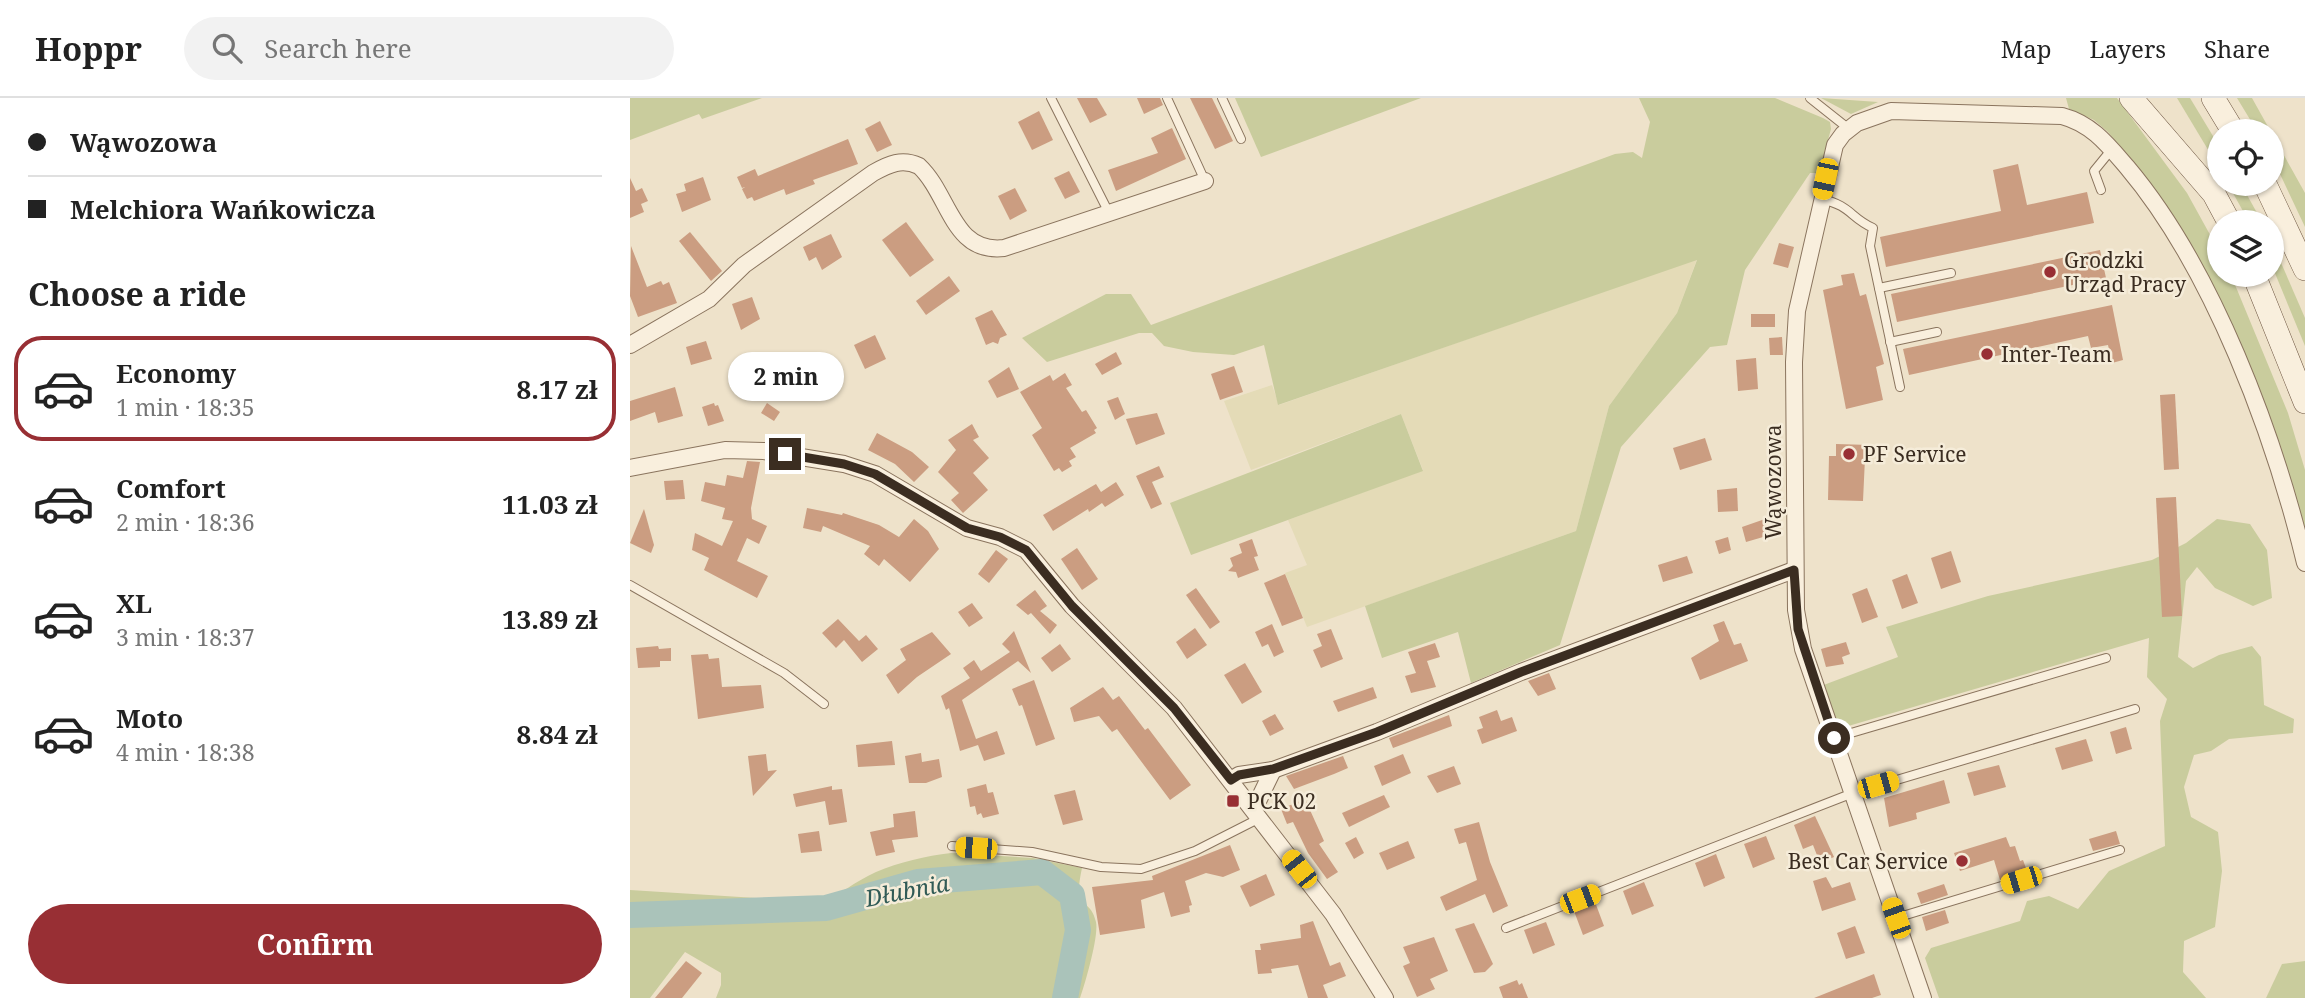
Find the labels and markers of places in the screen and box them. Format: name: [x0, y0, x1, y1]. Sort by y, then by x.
place label: Grodzki Urząd Pracy: [2064, 246, 2186, 298]
marker: Grodzki Urząd Pracy: [2042, 264, 2058, 280]
place label: Inter-Team: [2001, 340, 2112, 368]
marker: Inter-Team: [1979, 346, 1995, 362]
place label: PF Service: [1863, 440, 1967, 468]
marker: PF Service: [1841, 446, 1857, 462]
place label: PCK 02: [1247, 787, 1316, 815]
marker: PCK 02: [1225, 793, 1241, 809]
place label: Best Car Service: [1788, 847, 1948, 875]
marker: Best Car Service: [1954, 853, 1970, 869]

